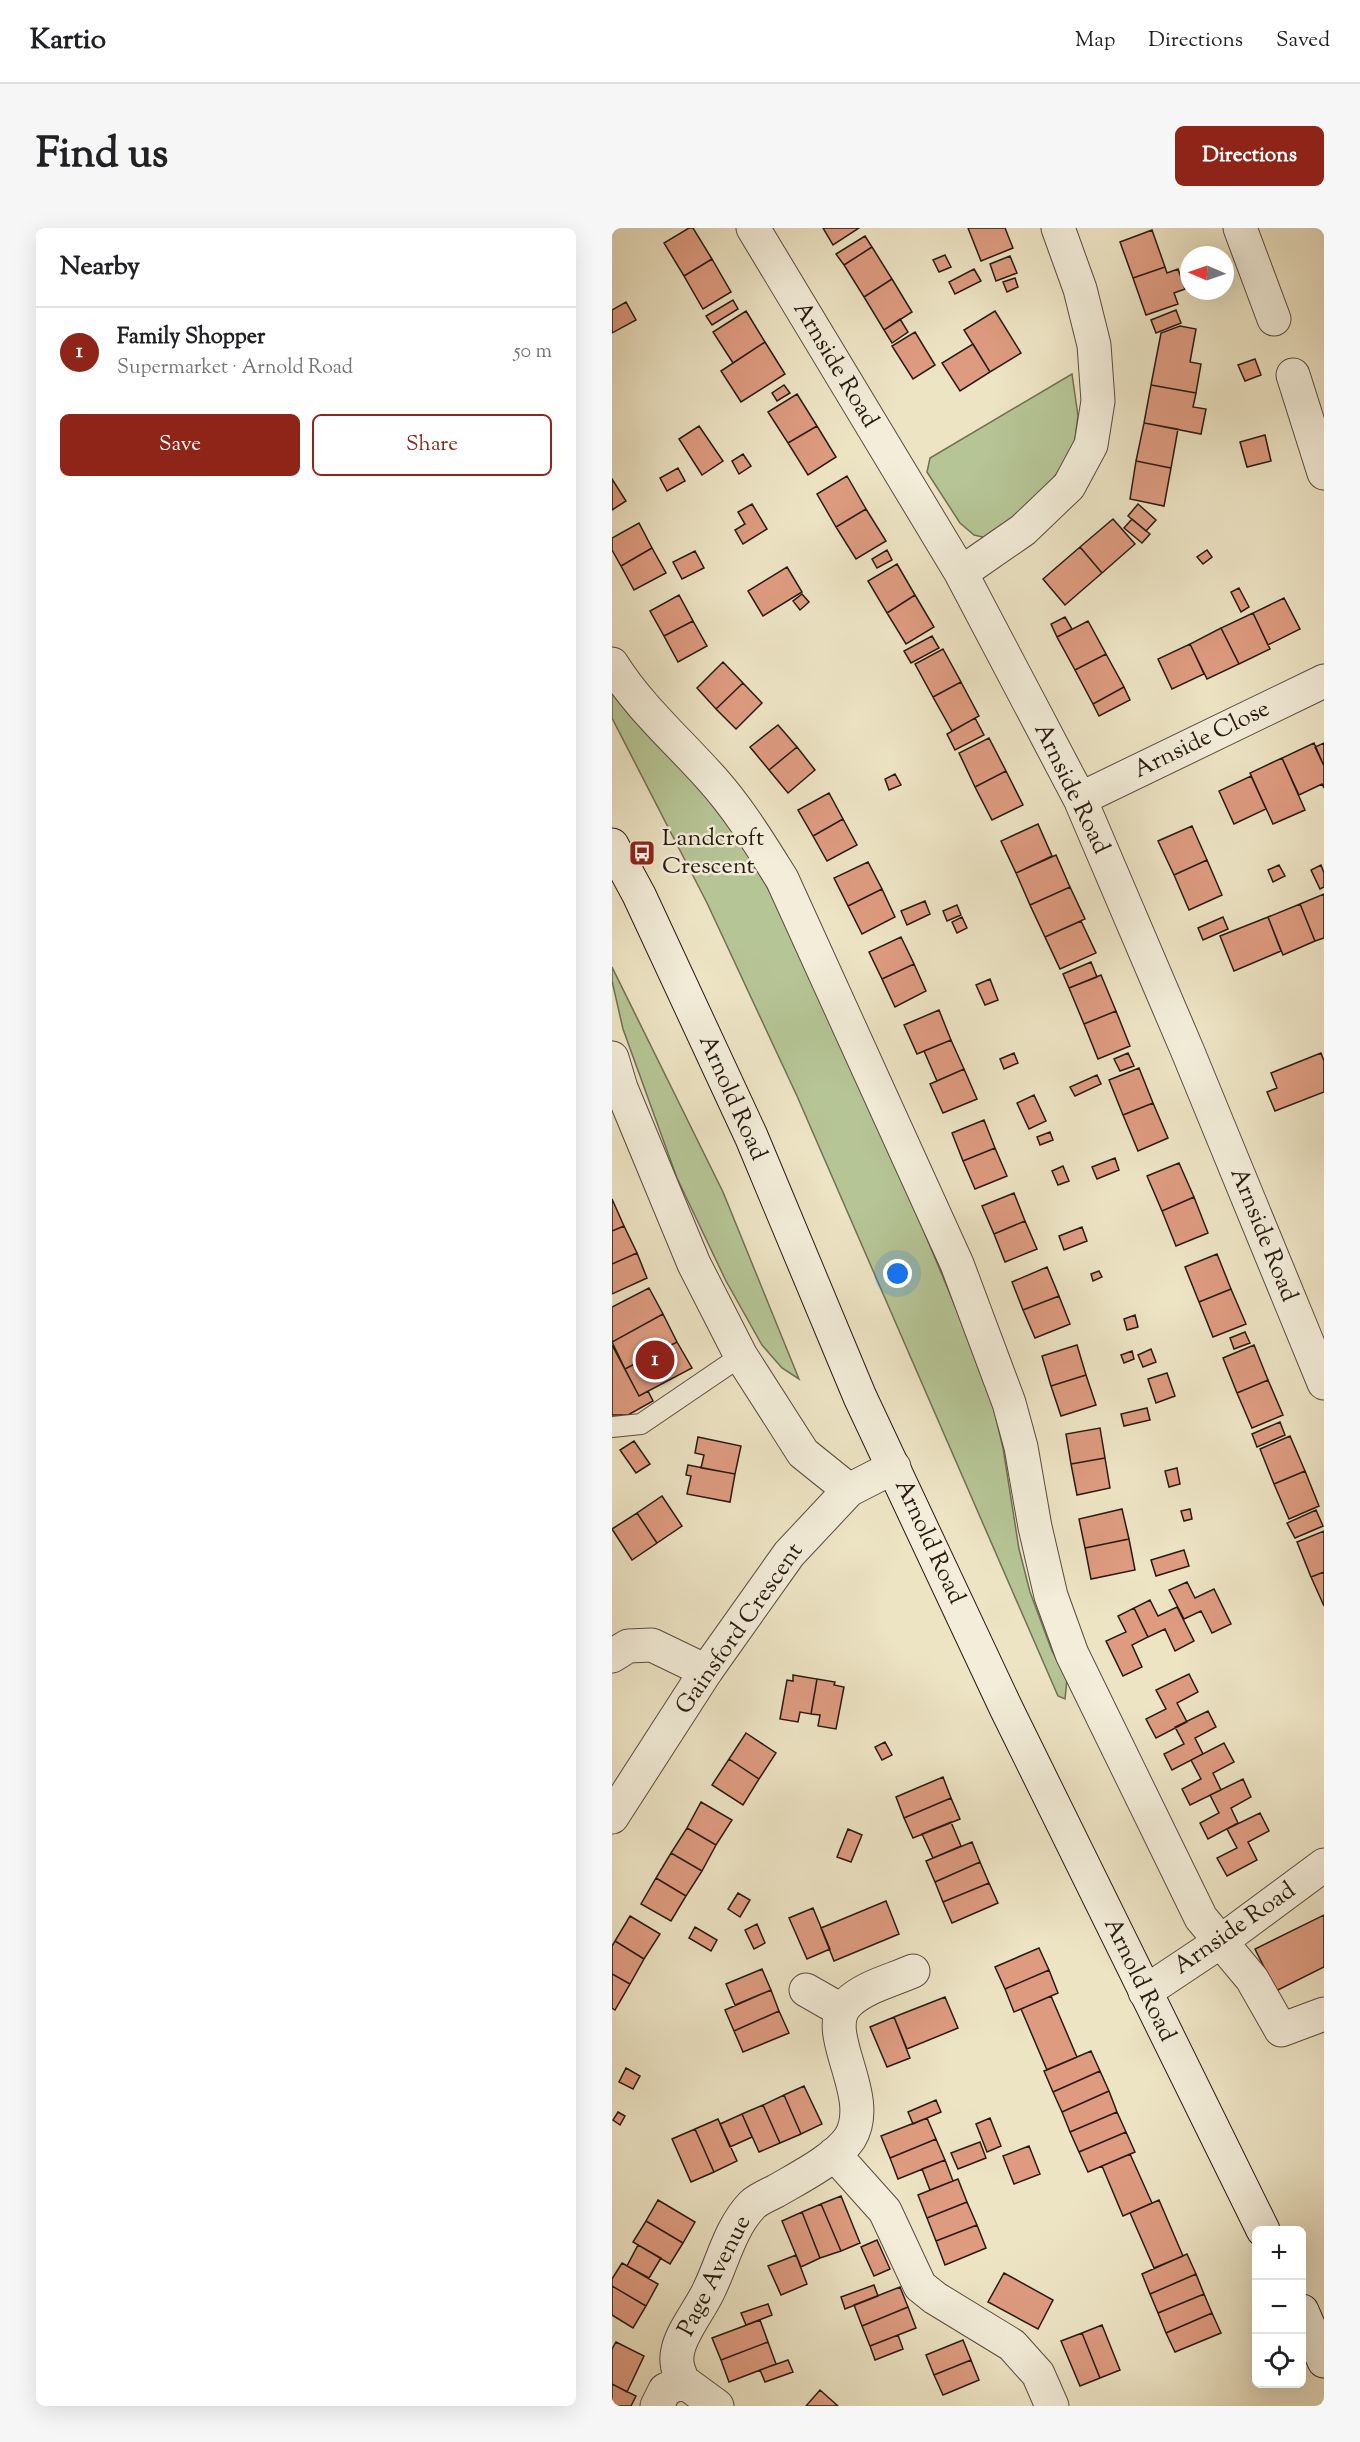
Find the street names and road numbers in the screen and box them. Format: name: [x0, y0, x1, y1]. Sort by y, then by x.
street label: Arnside Road: [784, 295, 886, 435]
street label: Arnside Close: [1128, 692, 1276, 788]
street label: Arnside Road: [1025, 718, 1118, 861]
street label: Arnold Road: [689, 1030, 775, 1167]
street label: Arnside Road: [1221, 1163, 1306, 1308]
street label: Arnold Road: [885, 1474, 973, 1610]
street label: Gainsford Crescent: [668, 1536, 812, 1722]
street label: Arnside Road: [1167, 1874, 1303, 1984]
street label: Arnold Road: [1094, 1912, 1184, 2048]
street label: Page Avenue: [670, 2209, 760, 2343]

